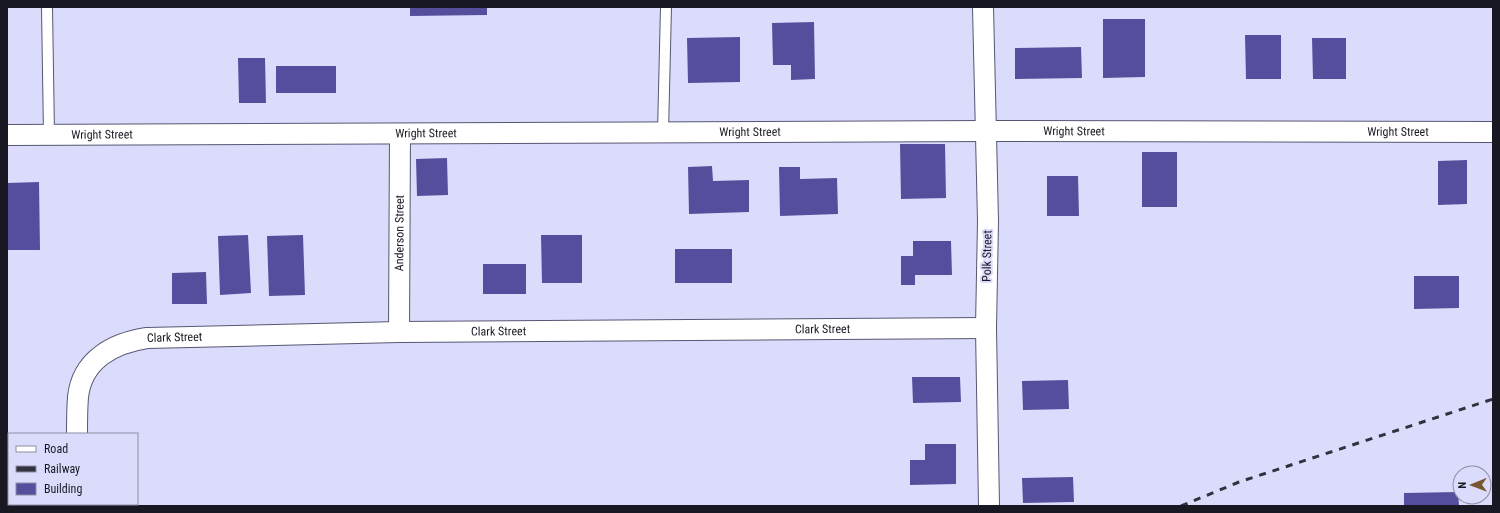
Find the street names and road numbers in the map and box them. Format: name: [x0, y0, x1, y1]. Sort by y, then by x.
street label: Wright Street: [1043, 124, 1105, 138]
street label: Wright Street: [719, 125, 781, 139]
street label: Wright Street: [1367, 125, 1429, 139]
street label: Wright Street: [395, 126, 457, 140]
street label: Wright Street: [71, 127, 133, 142]
street label: Anderson Street: [392, 194, 407, 271]
street label: Polk Street: [980, 230, 994, 282]
street label: Clark Street: [795, 322, 851, 336]
street label: Clark Street: [471, 324, 527, 339]
street label: Clark Street: [147, 330, 203, 345]

